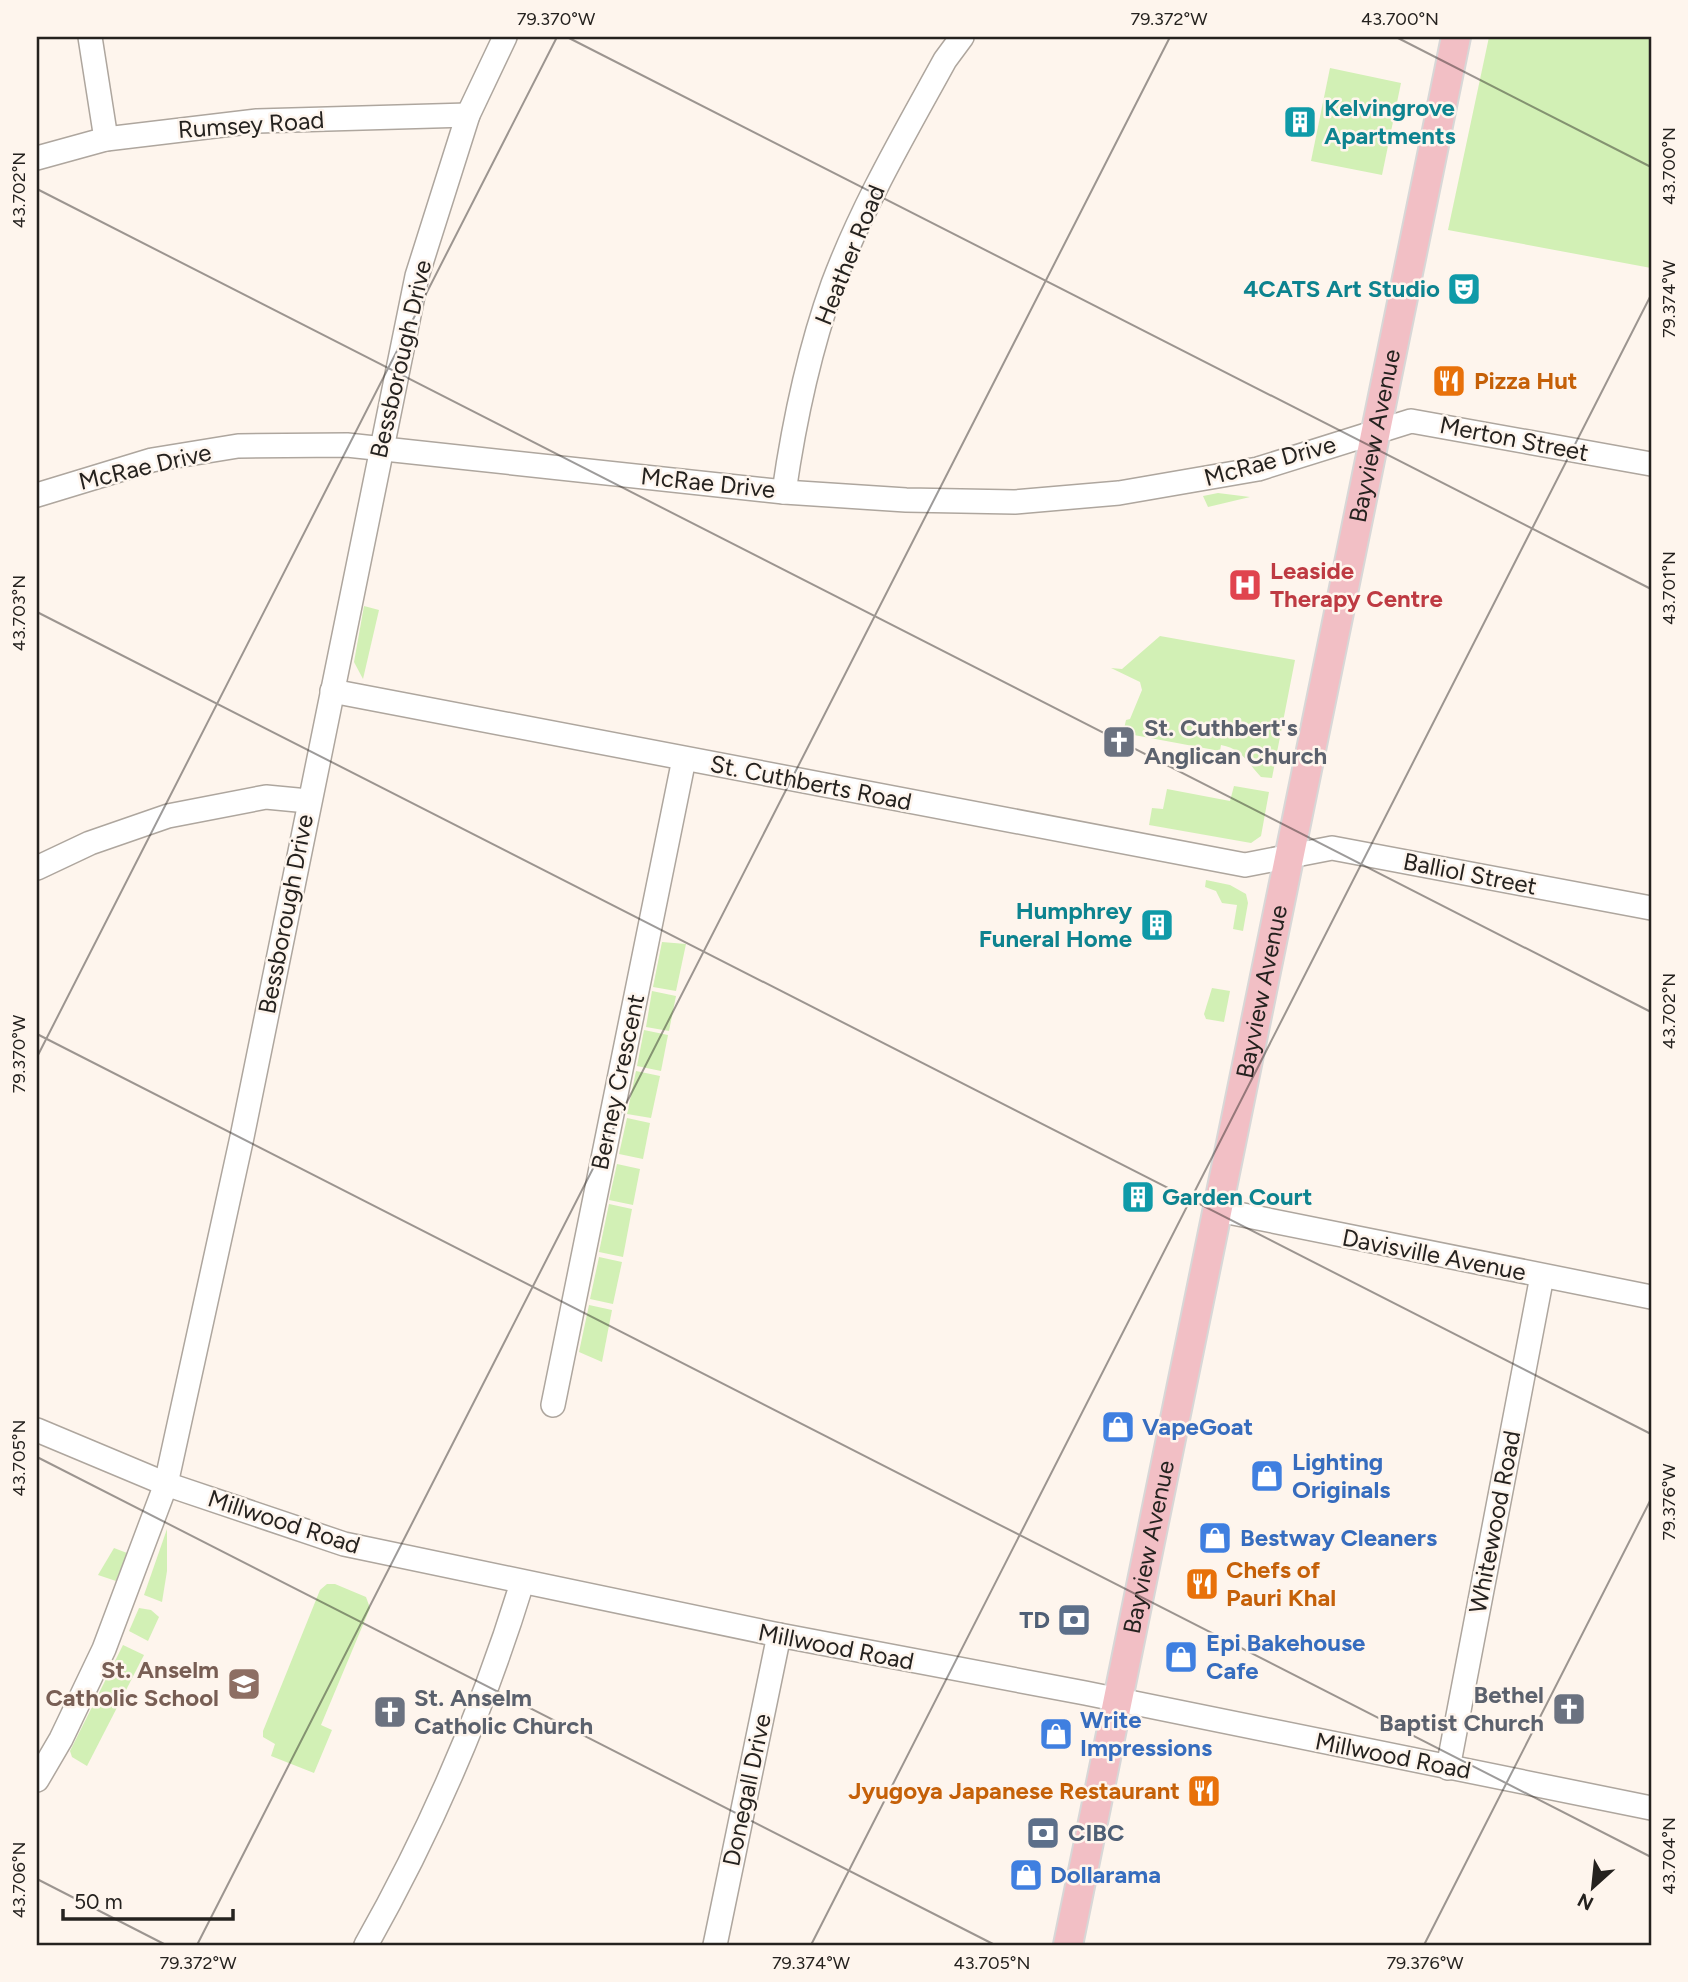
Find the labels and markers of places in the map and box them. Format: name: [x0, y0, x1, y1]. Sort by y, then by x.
place label: Kelvingrove Apartments: [1324, 93, 1456, 150]
building icon: Kelvingrove Apartments: [1281, 103, 1319, 141]
theatre icon: 4CATS Art Studio: [1445, 270, 1483, 308]
place label: 4CATS Art Studio: [1243, 274, 1440, 303]
restaurant icon: Pizza Hut: [1430, 362, 1468, 400]
place label: Pizza Hut: [1474, 366, 1577, 395]
place label: Leaside Therapy Centre: [1270, 556, 1443, 613]
hospital icon: Leaside Therapy Centre: [1226, 566, 1264, 604]
place label: St. Cuthbert's Anglican Church: [1144, 713, 1327, 770]
church icon: St. Cuthbert's Anglican Church: [1100, 723, 1138, 761]
place label: Humphrey Funeral Home: [979, 896, 1132, 953]
building icon: Humphrey Funeral Home: [1138, 906, 1176, 944]
building icon: Garden Court: [1119, 1178, 1157, 1216]
place label: Garden Court: [1162, 1182, 1312, 1211]
shop icon: VapeGoat: [1099, 1408, 1137, 1446]
place label: VapeGoat: [1142, 1412, 1253, 1441]
place label: Lighting Originals: [1292, 1447, 1391, 1504]
shop icon: Lighting Originals: [1248, 1457, 1286, 1495]
shop icon: Bestway Cleaners: [1196, 1519, 1234, 1557]
place label: Bestway Cleaners: [1240, 1523, 1437, 1552]
place label: Chefs of Pauri Khal: [1226, 1555, 1336, 1612]
restaurant icon: Chefs of Pauri Khal: [1183, 1565, 1221, 1603]
bank icon: TD: [1055, 1601, 1093, 1639]
place label: TD: [1019, 1605, 1050, 1634]
place label: Epi Bakehouse Cafe: [1206, 1628, 1365, 1685]
shop icon: Epi Bakehouse Cafe: [1162, 1638, 1200, 1676]
place label: St. Anselm Catholic School: [45, 1655, 219, 1712]
school or university icon: St. Anselm Catholic School: [225, 1665, 263, 1703]
place label: Bethel Baptist Church: [1379, 1680, 1544, 1737]
place label: St. Anselm Catholic Church: [414, 1683, 593, 1740]
church icon: Bethel Baptist Church: [1550, 1690, 1588, 1728]
church icon: St. Anselm Catholic Church: [371, 1693, 409, 1731]
place label: Write Impressions: [1080, 1705, 1212, 1762]
shop icon: Write Impressions: [1037, 1715, 1075, 1753]
restaurant icon: Jyugoya Japanese Restaurant: [1185, 1772, 1223, 1810]
place label: Jyugoya Japanese Restaurant: [848, 1776, 1180, 1805]
bank icon: CIBC: [1024, 1814, 1062, 1852]
place label: CIBC: [1068, 1818, 1124, 1847]
shop icon: Dollarama: [1007, 1856, 1045, 1894]
place label: Dollarama: [1050, 1860, 1161, 1889]

